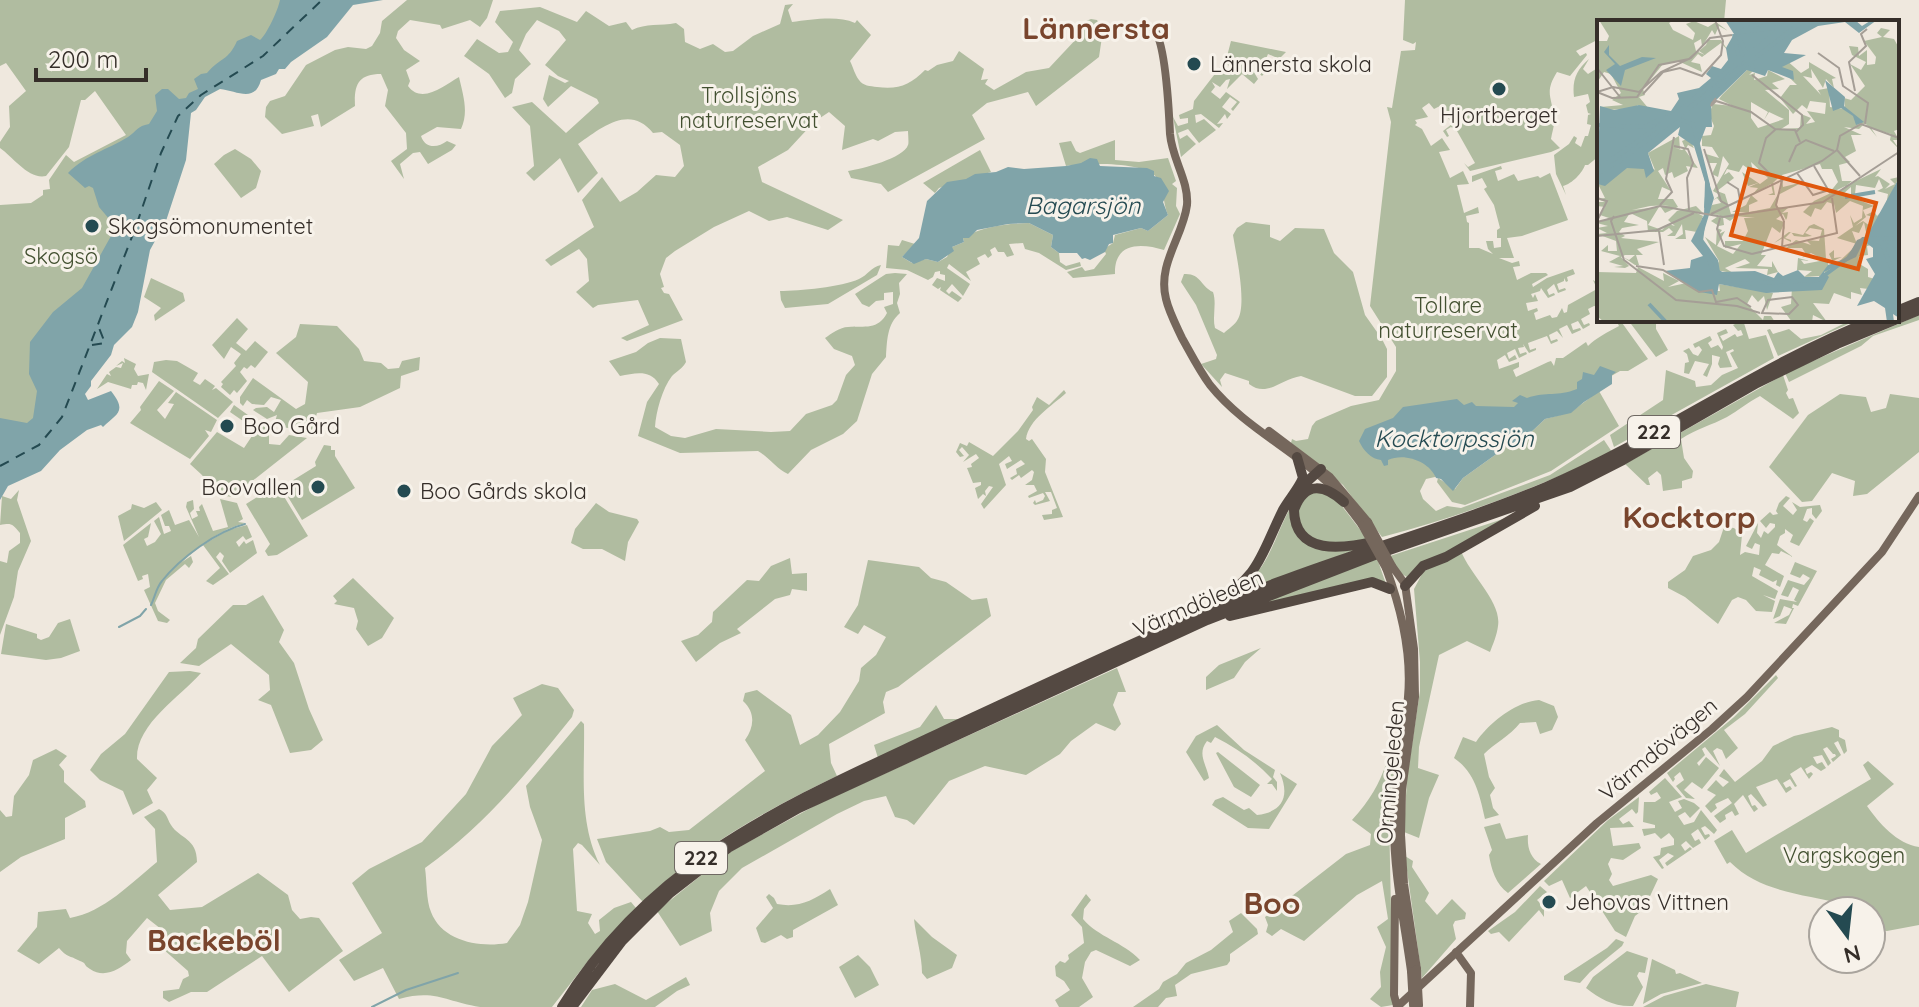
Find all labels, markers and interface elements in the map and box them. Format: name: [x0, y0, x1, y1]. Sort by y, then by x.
district label: Lännersta: [1022, 9, 1170, 47]
inset map: [1597, 20, 1899, 322]
scale bar: [36, 32, 146, 82]
text: 200 m: [48, 44, 118, 74]
place label: Lännersta skola: [1210, 50, 1372, 78]
marker: Lännersta skola: [1185, 55, 1203, 73]
marker: Hjortberget: [1490, 80, 1508, 98]
park label: Trollsjöns naturreservat: [679, 81, 819, 134]
place label: Hjortberget: [1440, 101, 1558, 129]
water label: Bagarsjön: [1026, 190, 1142, 220]
place label: Skogsömonumentet: [108, 212, 313, 240]
marker: Skogsömonumentet: [83, 217, 101, 235]
park label: Skogsö: [24, 242, 98, 270]
park label: Tollare naturreservat: [1378, 291, 1518, 344]
place label: Boo Gård: [243, 412, 340, 440]
road number: 222: [1628, 416, 1680, 448]
marker: Boo Gård: [218, 417, 236, 435]
water label: Kocktorpssjön: [1374, 423, 1535, 453]
place label: Boovallen: [201, 473, 302, 501]
place label: Boo Gårds skola: [420, 477, 587, 505]
marker: Boovallen: [309, 478, 327, 496]
marker: Boo Gårds skola: [395, 482, 413, 500]
district label: Kocktorp: [1622, 498, 1756, 536]
street label: Värmdöleden: [1129, 563, 1267, 643]
street label: Värmdövägen: [1593, 691, 1723, 807]
street label: Ormingeleden: [1370, 699, 1410, 845]
park label: Vargskogen: [1783, 841, 1905, 869]
road number: 222: [675, 842, 727, 874]
district label: Boo: [1243, 884, 1301, 922]
place label: Jehovas Vittnen: [1565, 888, 1729, 916]
marker: Jehovas Vittnen: [1540, 893, 1558, 911]
north arrow: [1807, 895, 1887, 975]
district label: Backeböl: [147, 921, 281, 959]
text: N: [1841, 939, 1864, 970]

